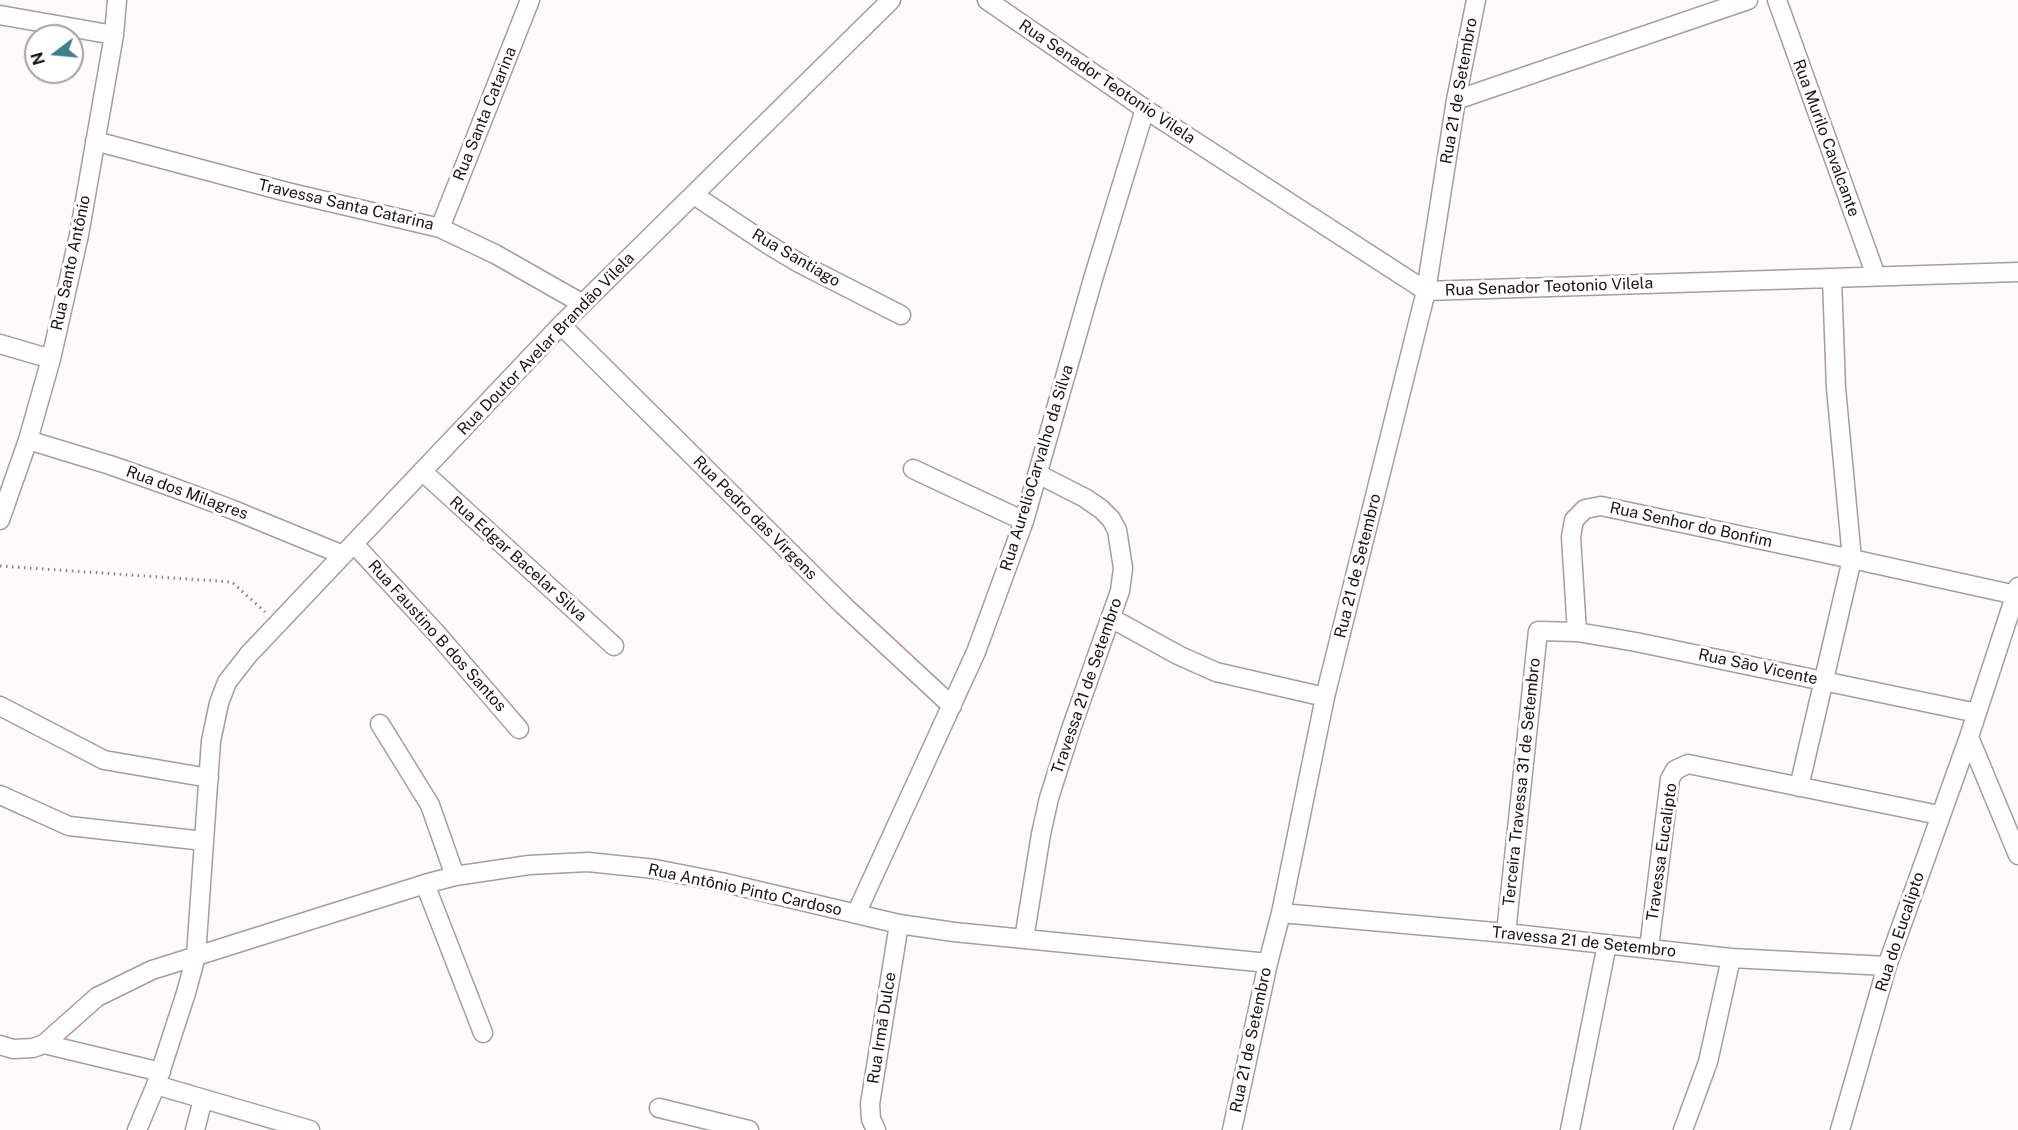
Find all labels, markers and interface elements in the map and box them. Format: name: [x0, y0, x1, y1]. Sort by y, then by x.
street label: Rua Senador Teotonio Vilela: [1015, 16, 1199, 148]
street label: Rua 21 de Setembro: [1437, 16, 1481, 166]
north arrow: [24, 24, 84, 84]
street label: Rua Santa Catarina: [449, 44, 521, 184]
text: N: [27, 50, 49, 67]
street label: Rua Murilo Cavalcante: [1789, 57, 1863, 219]
street label: Travessa Santa Catarina: [256, 175, 436, 235]
street label: Rua Santo Antônio: [47, 194, 95, 332]
street label: Rua Santiago: [748, 225, 844, 291]
street label: Rua Doutor Avelar Brandão Vilela: [453, 249, 639, 439]
street label: Rua Senador Teotonio Vilela: [1444, 274, 1654, 300]
street label: Rua AurelioCarvalho da Silva: [996, 363, 1078, 573]
street label: Rua Pedro das Virgens: [689, 452, 821, 584]
street label: Rua dos Milagres: [123, 462, 251, 524]
street label: Rua Edgar Bacelar Silva: [445, 492, 591, 626]
street label: Rua 21 de Setembro: [1331, 492, 1385, 640]
street label: Rua Senhor do Bonfim: [1608, 498, 1774, 552]
street label: Rua Faustino B dos Santos: [364, 556, 510, 716]
street label: Travessa 21 de Setembro: [1048, 595, 1126, 777]
street label: Rua São Vicente: [1697, 645, 1819, 689]
street label: Terceira Travessa 31 de Setembro: [1499, 657, 1545, 907]
street label: Travessa Eucalipto: [1643, 782, 1681, 922]
street label: Rua Antônio Pinto Cardoso: [646, 860, 844, 920]
street label: Rua do Eucalipto: [1872, 870, 1928, 994]
street label: Travessa 21 de Setembro: [1491, 923, 1677, 961]
street label: Rua 21 de Setembro: [1226, 966, 1276, 1114]
street label: Rua Irmã Dulce: [864, 971, 900, 1085]

